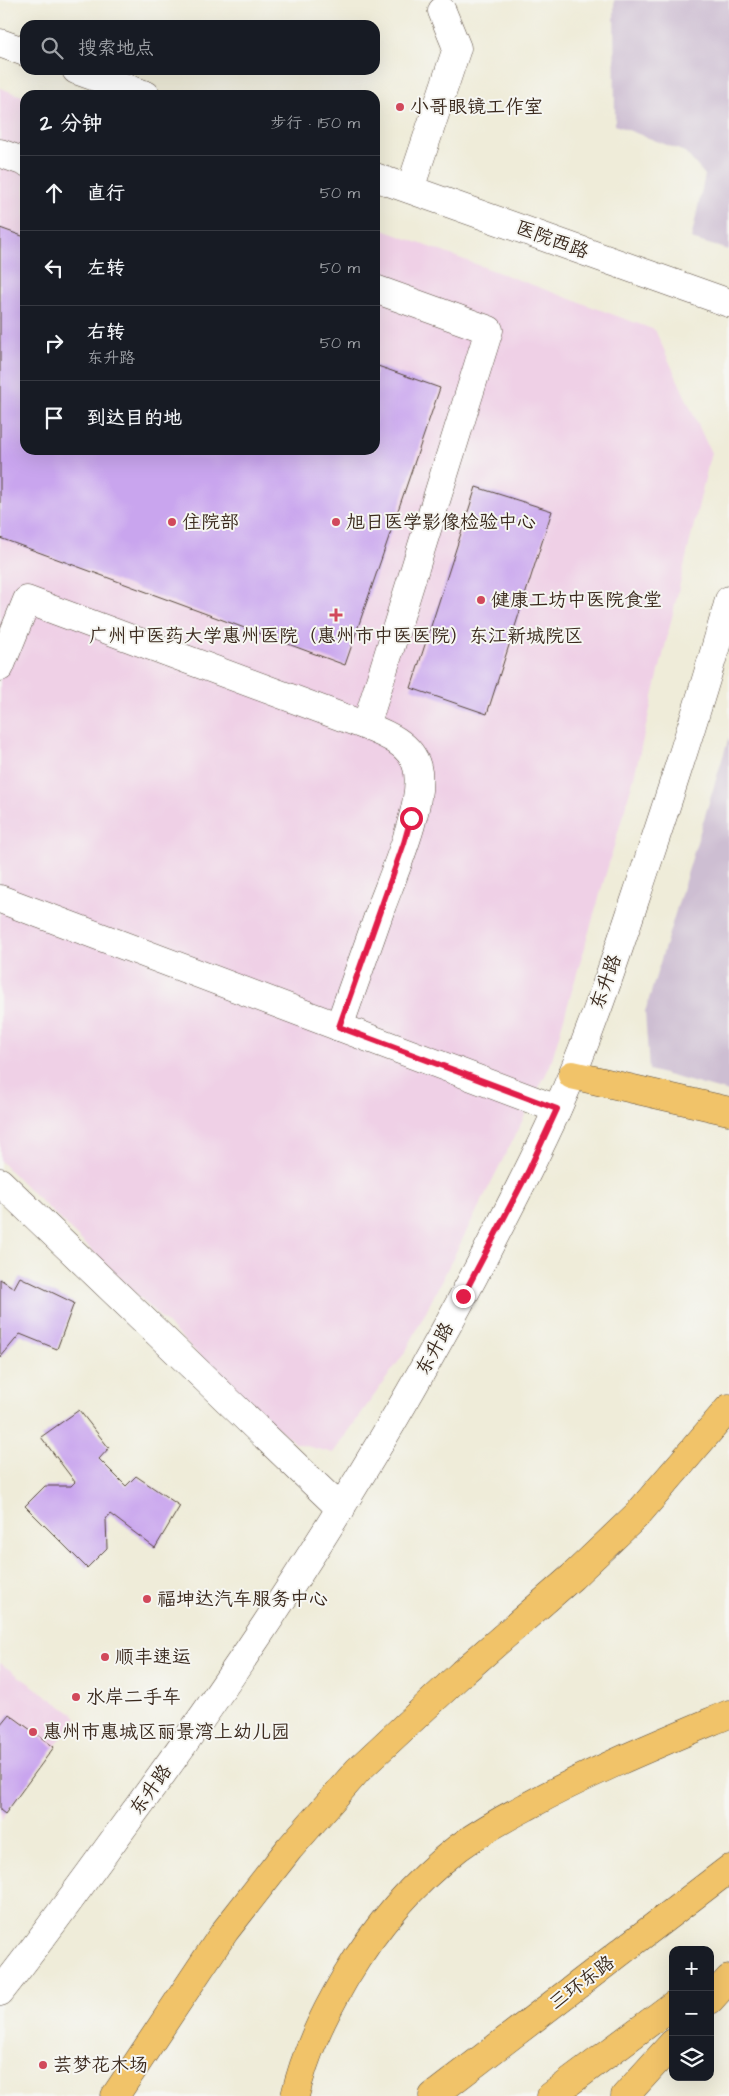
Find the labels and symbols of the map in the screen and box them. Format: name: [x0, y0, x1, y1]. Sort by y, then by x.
place label: 小哥眼镜工作室: [410, 94, 543, 121]
marker: 小哥眼镜工作室: [394, 101, 406, 113]
street label: 医院西路: [512, 214, 592, 266]
place label: 住院部: [182, 509, 239, 536]
place label: 旭日医学影像检验中心: [346, 509, 536, 536]
marker: 住院部: [166, 516, 178, 528]
marker: 旭日医学影像检验中心: [330, 516, 342, 528]
place label: 健康工坊中医院食堂: [491, 587, 662, 614]
marker: 健康工坊中医院食堂: [475, 594, 487, 606]
marker: 广州中医药大学惠州医院（惠州市中医医院）东江新城院区: [329, 608, 343, 622]
place label: 广州中医药大学惠州医院（惠州市中医医院）东江新城院区: [89, 623, 583, 650]
route start: [400, 807, 423, 830]
street label: 东升路: [584, 951, 628, 1013]
route end: [452, 1285, 475, 1308]
street label: 东升路: [409, 1318, 461, 1380]
place label: 福坤达汽车服务中心: [157, 1586, 328, 1613]
marker: 福坤达汽车服务中心: [141, 1593, 153, 1605]
place label: 顺丰速运: [115, 1644, 191, 1671]
marker: 顺丰速运: [99, 1651, 111, 1663]
place label: 水岸二手车: [86, 1684, 181, 1711]
marker: 水岸二手车: [70, 1691, 82, 1703]
place label: 惠州市惠城区丽景湾上幼儿园: [43, 1719, 290, 1746]
marker: 惠州市惠城区丽景湾上幼儿园: [27, 1726, 39, 1738]
street label: 东升路: [123, 1759, 179, 1821]
street label: 三环东路: [544, 1949, 620, 2017]
place label: 芸梦花木场: [53, 2052, 148, 2079]
marker: 芸梦花木场: [37, 2059, 49, 2071]

